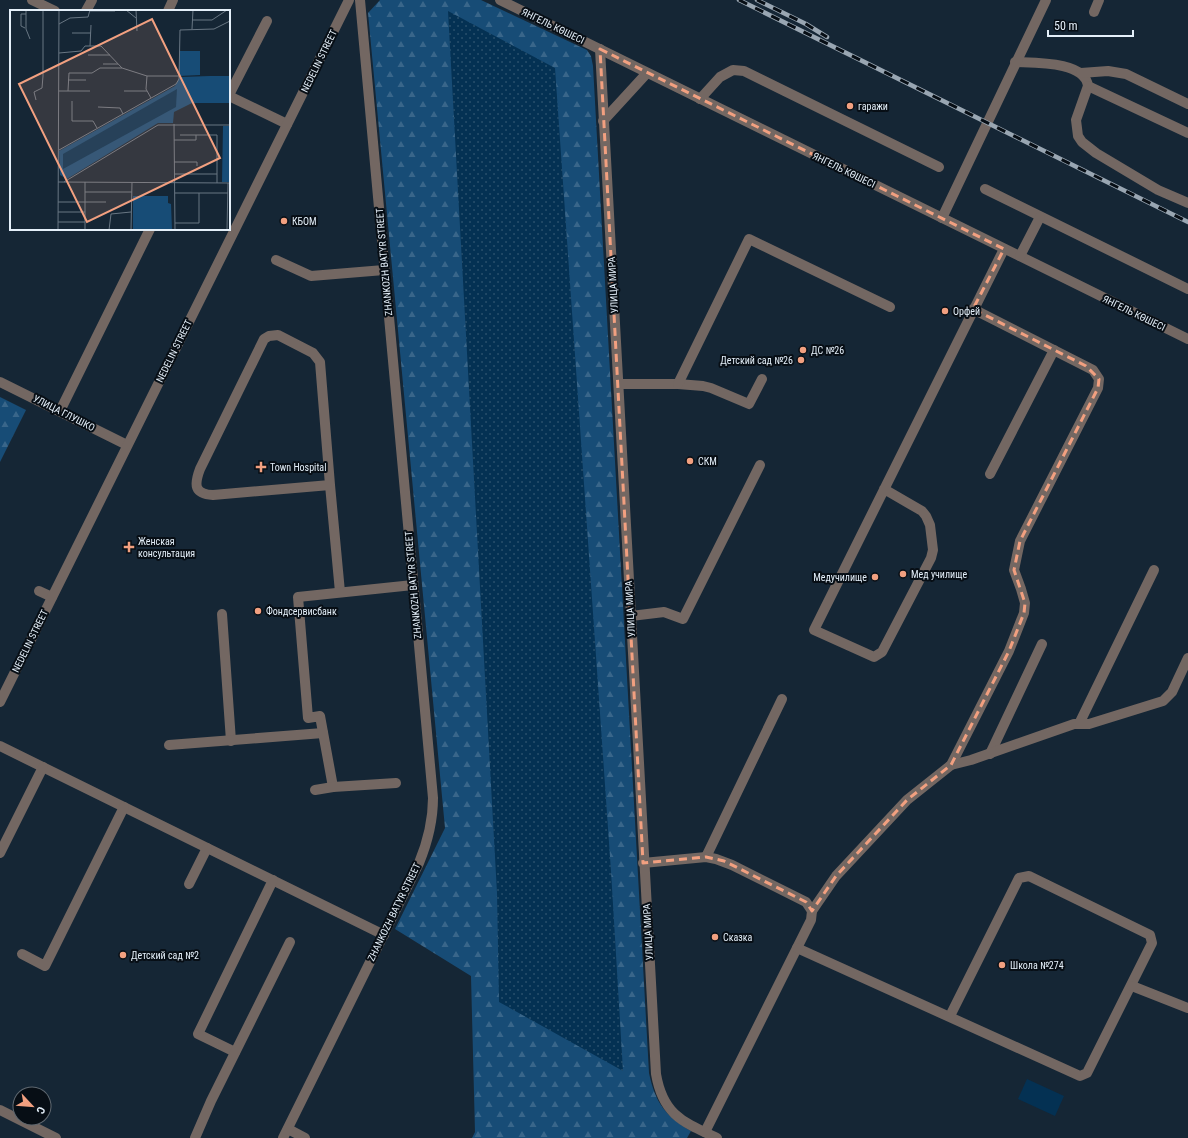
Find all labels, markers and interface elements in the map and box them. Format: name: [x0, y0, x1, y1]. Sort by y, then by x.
street label: ЯНГЕЛЬ КӨШЕСІ: [520, 6, 586, 46]
inset map: [10, 10, 230, 230]
scale bar: [1048, 12, 1133, 38]
text: 50 m: [1054, 19, 1078, 33]
street label: NEDELIN STREET: [299, 28, 339, 94]
marker: гаражи: [845, 101, 855, 111]
place label: гаражи: [858, 101, 888, 112]
street label: ЯНГЕЛЬ КӨШЕСІ: [811, 150, 877, 190]
street label: ZHANKOZH BATYR STREET: [374, 208, 394, 316]
marker: КБОМ: [279, 216, 289, 226]
place label: КБОМ: [292, 216, 317, 227]
street label: УЛИЦА МИРА: [606, 256, 620, 313]
street label: ЯНГЕЛЬ КӨШЕСІ: [1101, 293, 1167, 333]
marker: Орфей: [940, 306, 950, 316]
place label: Орфей: [953, 306, 980, 317]
street label: NEDELIN STREET: [154, 318, 194, 384]
marker: ДС №26: [798, 345, 808, 355]
place label: ДС №26: [811, 345, 844, 356]
place label: Детский сад №26: [720, 355, 793, 366]
marker: Детский сад №26: [796, 355, 806, 365]
street label: УЛИЦА ГЛУШКО: [31, 393, 97, 433]
marker: СКМ: [685, 456, 695, 466]
place label: СКМ: [698, 456, 717, 467]
marker: Town Hospital: [255, 461, 267, 473]
place label: Town Hospital: [270, 462, 326, 473]
street label: ZHANKOZH BATYR STREET: [403, 531, 423, 639]
place label: Женская консультация: [138, 536, 195, 559]
marker: Женская консультация: [123, 541, 135, 553]
marker: Мед училище: [898, 569, 908, 579]
place label: Мед училище: [911, 569, 967, 580]
place label: Медучилище: [813, 572, 867, 583]
marker: Медучилище: [870, 572, 880, 582]
street label: УЛИЦА МИРА: [623, 580, 637, 637]
place label: Фондсервисбанк: [266, 605, 337, 617]
marker: Фондсервисбанк: [253, 606, 263, 616]
street label: NEDELIN STREET: [10, 608, 50, 674]
street label: ZHANKOZH BATYR STREET: [365, 861, 423, 963]
street label: УЛИЦА МИРА: [641, 903, 655, 960]
marker: Сказка: [710, 932, 720, 942]
place label: Сказка: [723, 932, 753, 943]
marker: Детский сад №2: [118, 950, 128, 960]
place label: Детский сад №2: [131, 950, 199, 961]
marker: Школа №274: [997, 960, 1007, 970]
place label: Школа №274: [1010, 960, 1064, 971]
north arrow: [12, 1086, 52, 1126]
text: С: [33, 1104, 48, 1116]

